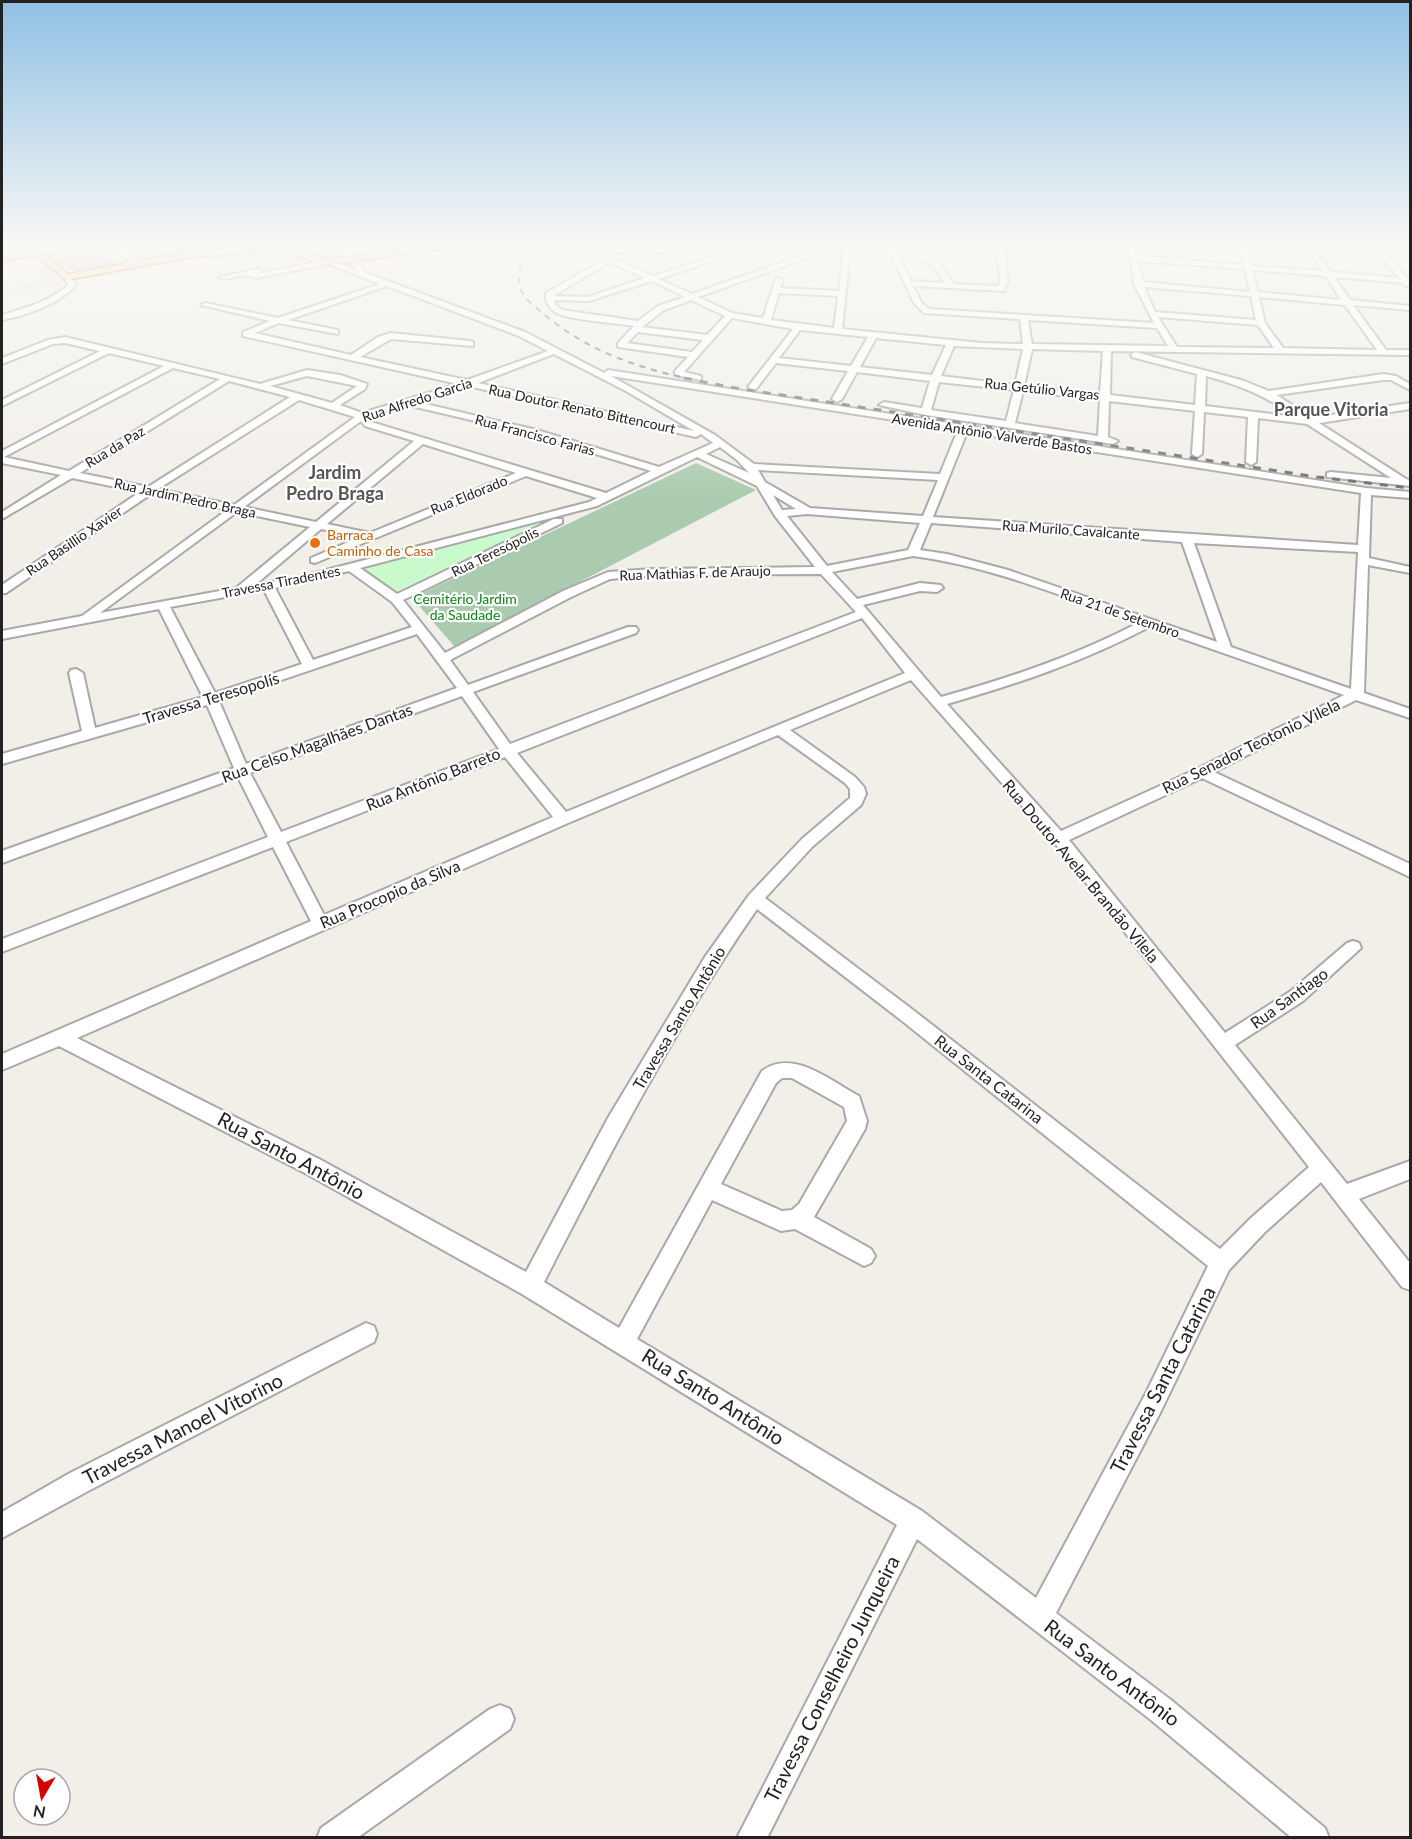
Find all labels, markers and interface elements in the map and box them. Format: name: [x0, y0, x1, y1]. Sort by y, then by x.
street label: Rua Alfredo Garcia: [360, 374, 474, 425]
street label: Rua Getúlio Vargas: [984, 374, 1100, 403]
street label: Rua Doutor Renato Bittencourt: [487, 380, 677, 437]
district label: Parque Vitoria: [1274, 398, 1388, 420]
street label: Avenida Antônio Valverde Bastos: [891, 409, 1093, 458]
street label: Rua Francisco Farias: [473, 410, 597, 459]
street label: Rua da Paz: [82, 422, 148, 471]
district label: Jardim Pedro Braga: [286, 461, 384, 504]
street label: Rua Eldorado: [428, 471, 510, 518]
street label: Rua Jardim Pedro Braga: [113, 474, 258, 521]
street label: Rua Basillio Xavier: [22, 502, 125, 579]
street label: Rua Murilo Cavalcante: [1002, 516, 1140, 543]
street label: Rua Teresópolis: [448, 523, 541, 580]
place label: Barraca Caminho de Casa: [327, 526, 434, 559]
marker: Barraca Caminho de Casa: [308, 536, 322, 550]
street label: Rua Mathias F. de Araujo: [619, 561, 771, 584]
street label: Travessa Tiradentes: [220, 562, 341, 601]
street label: Rua 21 de Setembro: [1058, 584, 1182, 641]
park label: Cemitério Jardim da Saudade: [413, 590, 517, 623]
street label: Travessa Teresopolís: [140, 668, 281, 727]
street label: Rua Senador Teotonio Vilela: [1159, 694, 1343, 797]
street label: Rua Celso Magalhães Dantas: [219, 699, 415, 786]
street label: Rua Antônio Barreto: [363, 743, 503, 814]
street label: Rua Doutor Avelar Brandão Vilela: [999, 775, 1164, 966]
street label: Rua Procopio da Silva: [317, 855, 463, 932]
street label: Travessa Santo Antônio: [628, 943, 729, 1093]
street label: Rua Santiago: [1246, 963, 1331, 1032]
street label: Rua Santa Catarina: [931, 1030, 1047, 1127]
street label: Rua Santo Antônio: [214, 1106, 369, 1204]
street label: Travessa Santa Catarina: [1104, 1282, 1220, 1477]
street label: Rua Santo Antônio: [638, 1343, 789, 1450]
street label: Travessa Manoel Vitorino: [79, 1367, 287, 1489]
street label: Travessa Conselheiro Junqueira: [758, 1551, 904, 1806]
street label: Rua Santo Antônio: [1040, 1614, 1185, 1731]
north arrow: [12, 1767, 72, 1827]
text: N: [32, 1802, 47, 1823]

